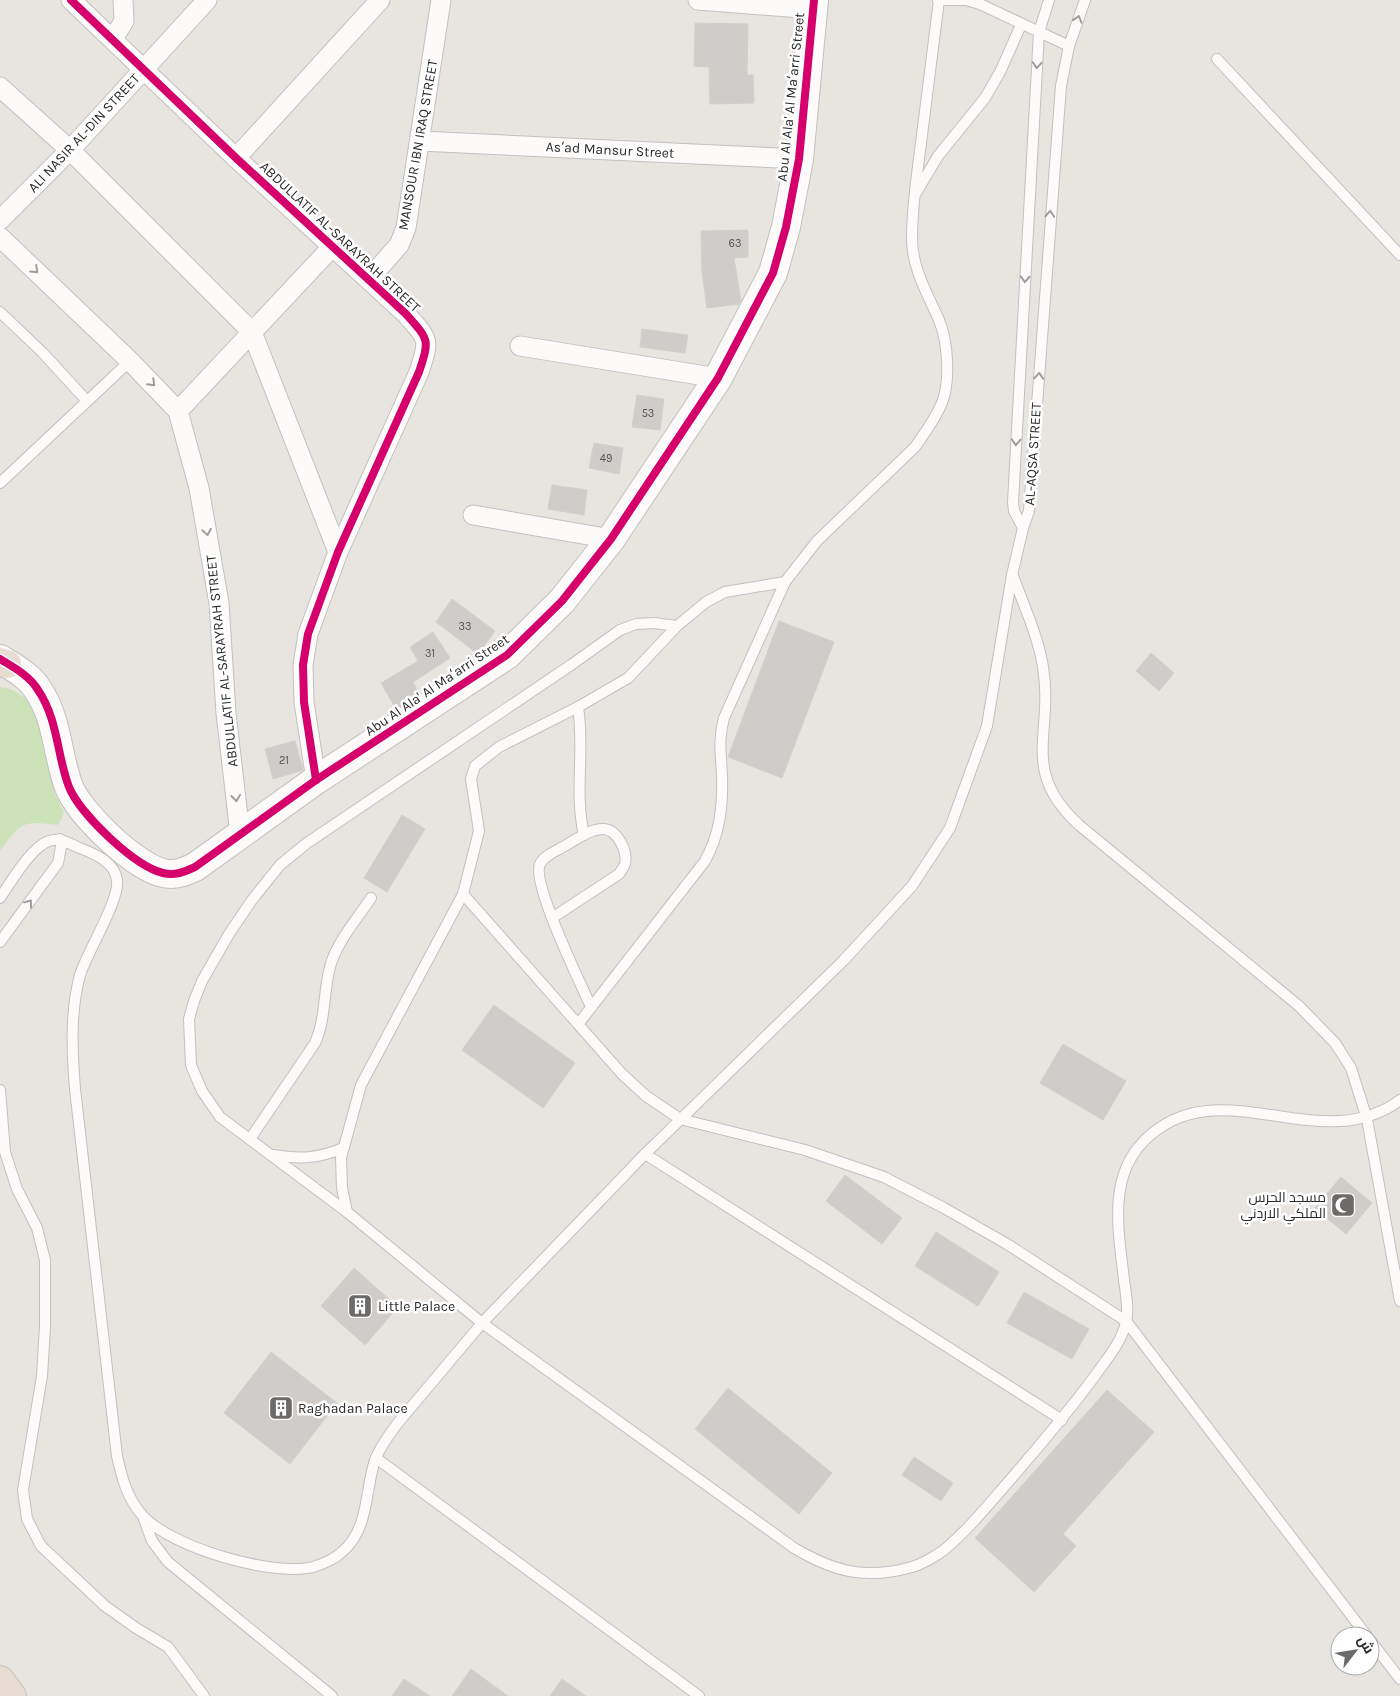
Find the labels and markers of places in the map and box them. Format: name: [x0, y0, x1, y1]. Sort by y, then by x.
place label: مسجد الحرس الملكي الاردني: [1240, 1189, 1326, 1225]
mosque icon: مسجد الحرس الملكي الاردني: [1330, 1192, 1356, 1218]
building icon: Little Palace: [347, 1293, 373, 1319]
place label: Little Palace: [378, 1298, 455, 1315]
building icon: Raghadan Palace: [268, 1395, 294, 1421]
place label: Raghadan Palace: [298, 1400, 408, 1417]

